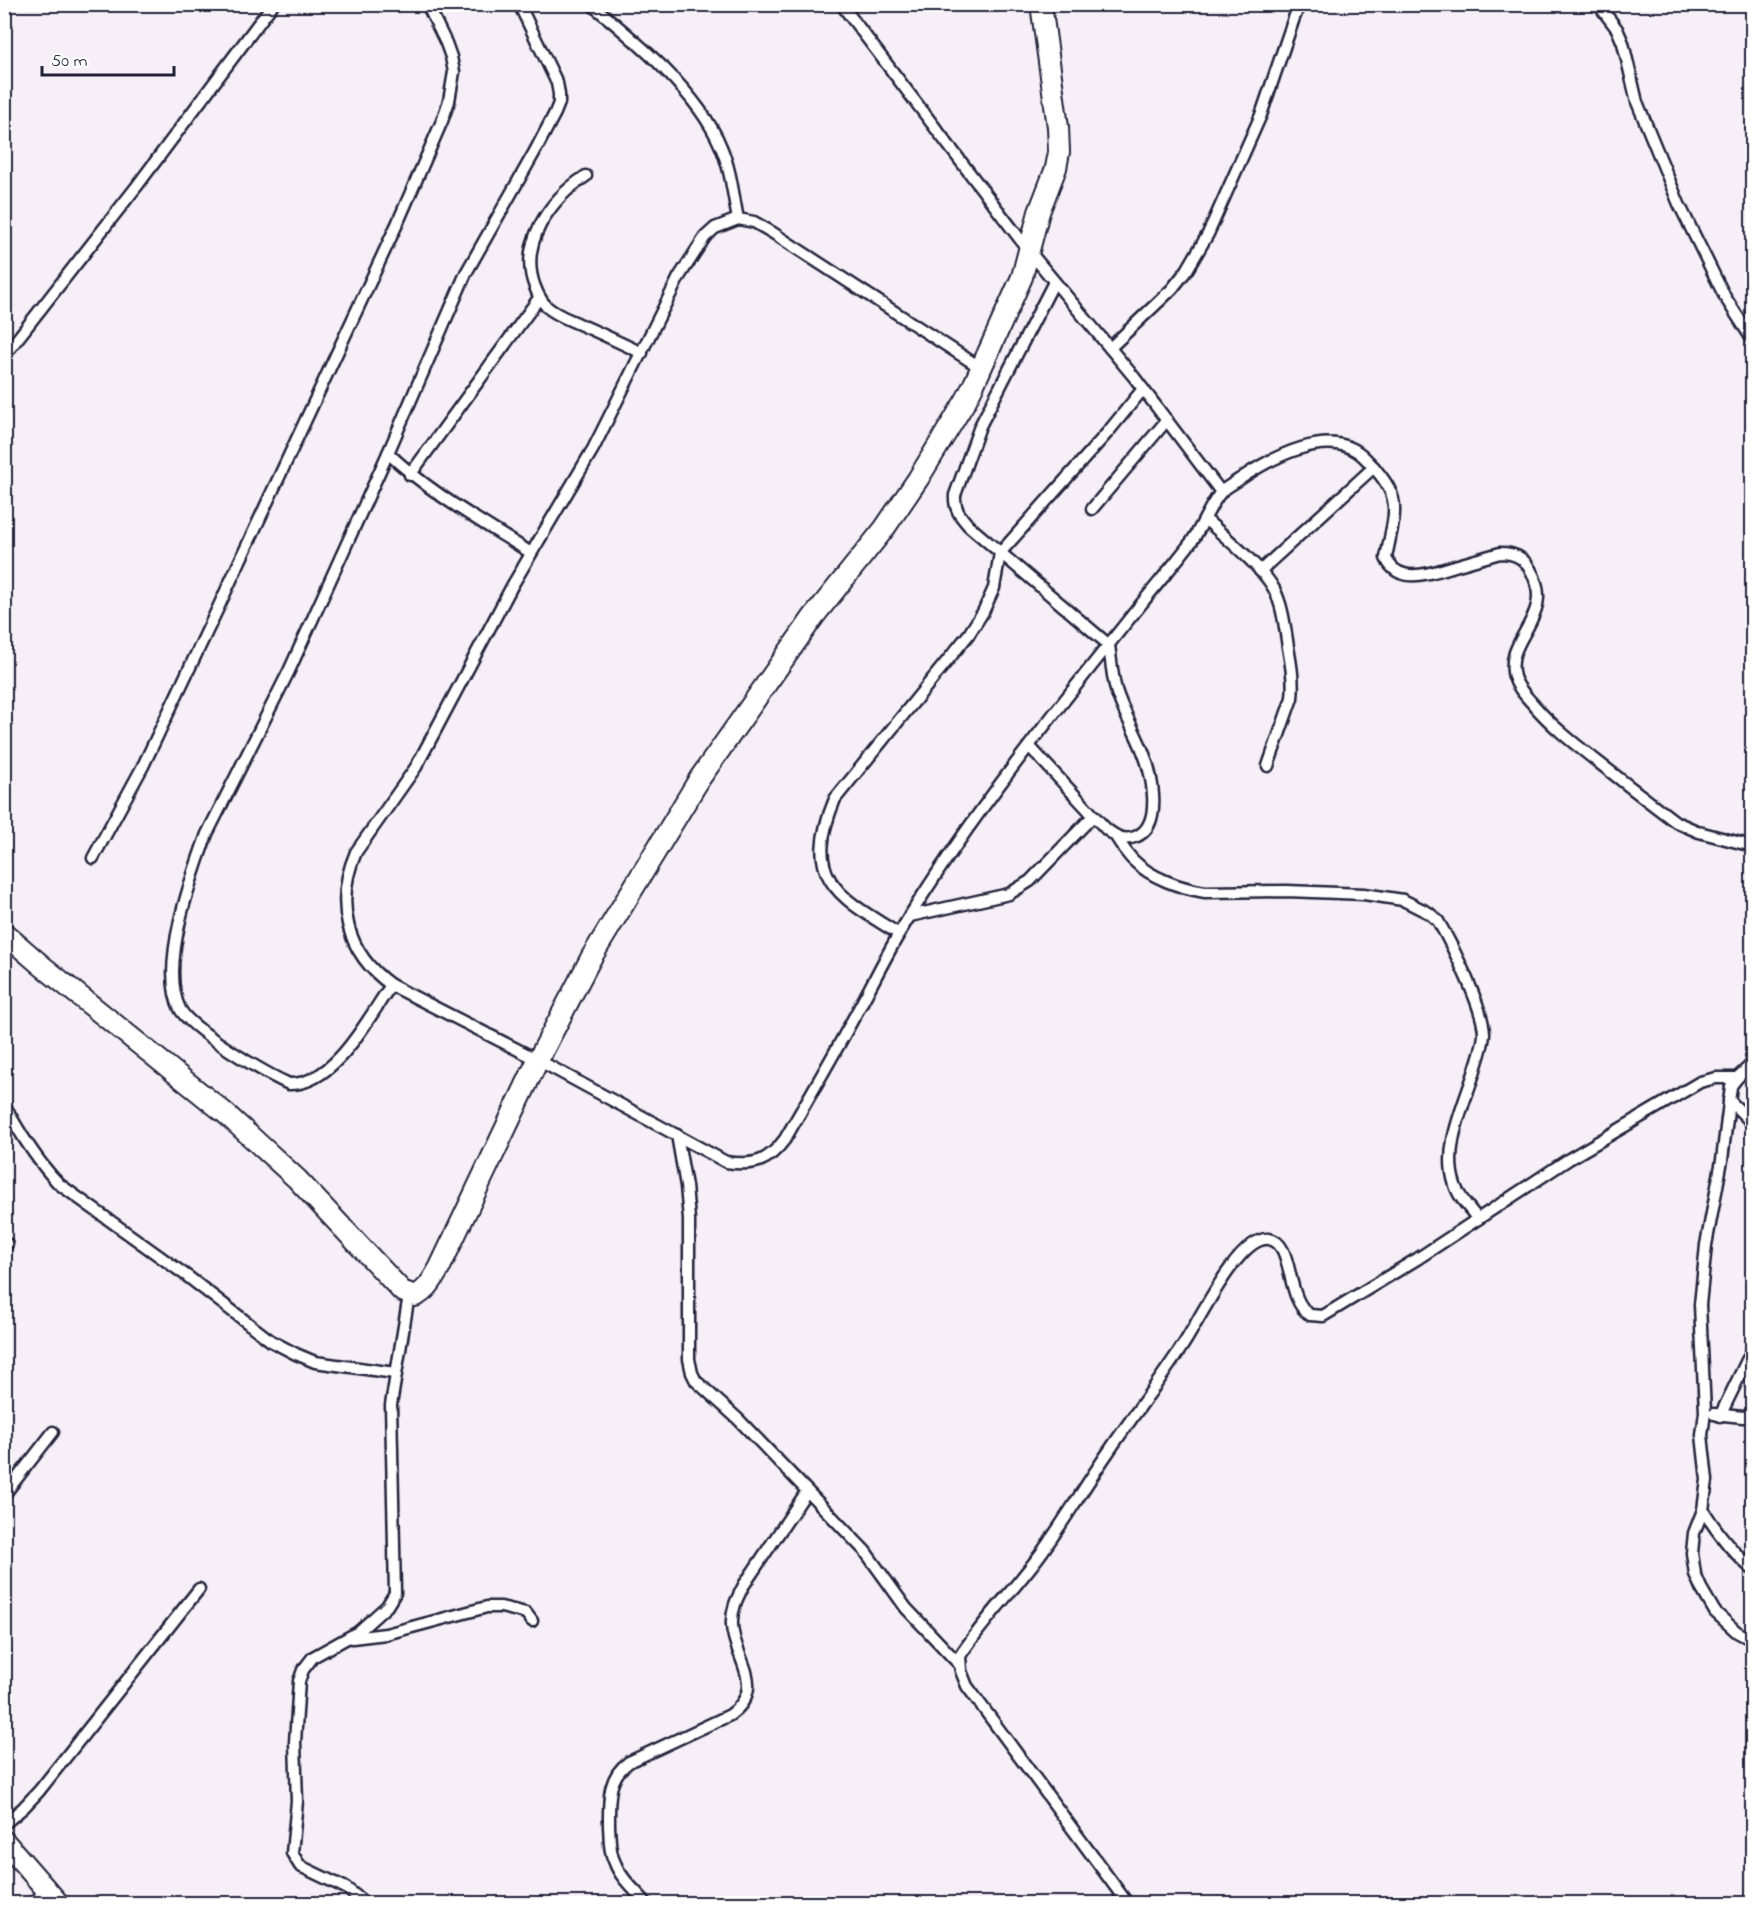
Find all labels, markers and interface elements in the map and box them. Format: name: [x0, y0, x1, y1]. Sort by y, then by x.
scale bar: [42, 39, 174, 77]
text: 50 m: [51, 49, 88, 75]

